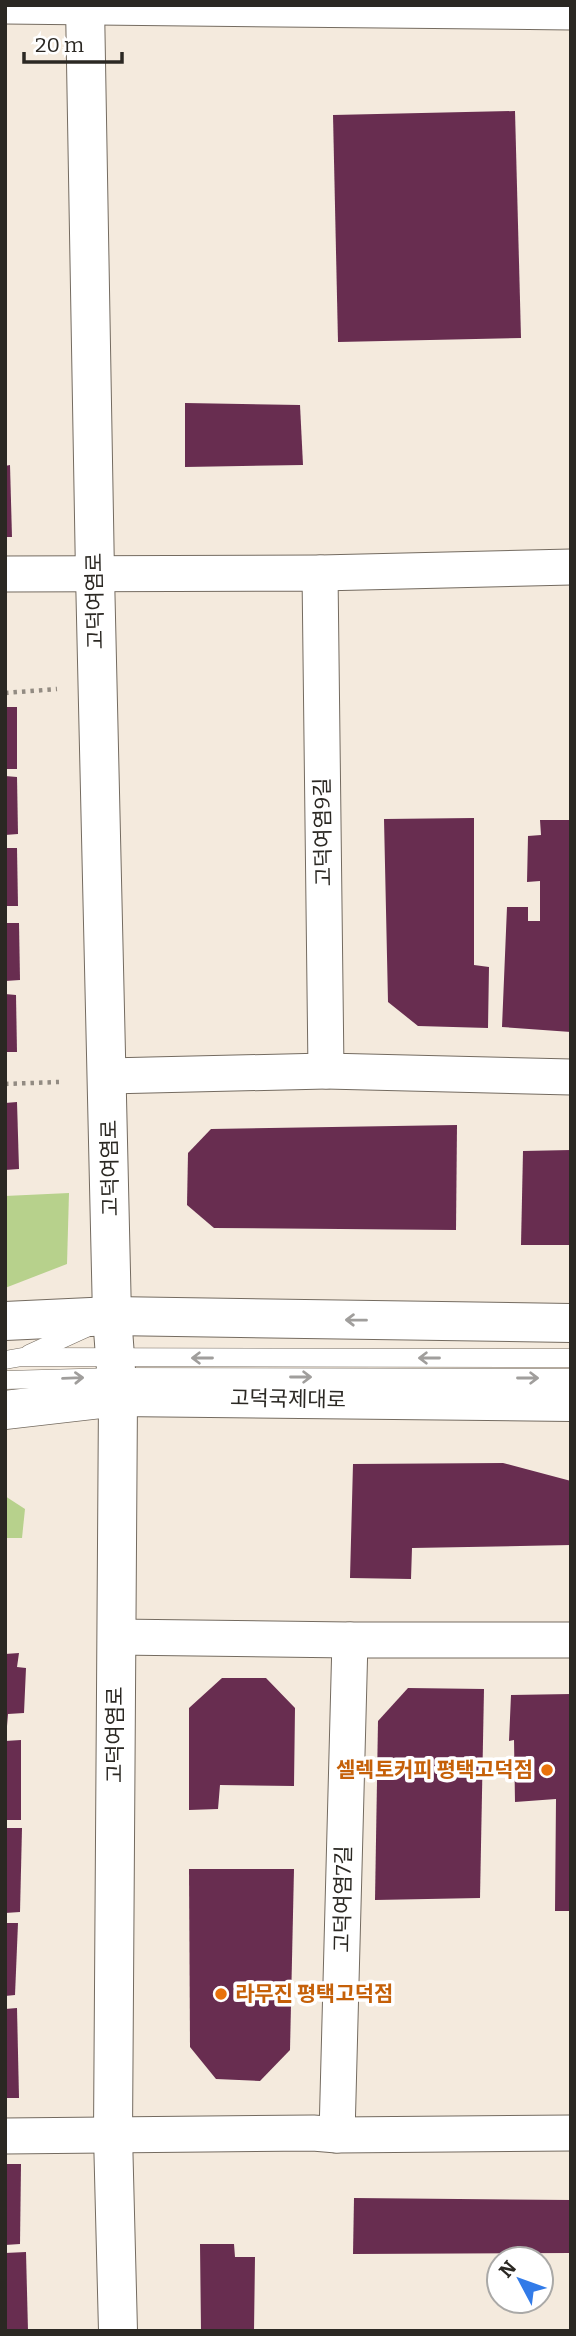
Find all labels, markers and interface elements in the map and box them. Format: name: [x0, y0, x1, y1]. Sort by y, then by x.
scale bar: [24, 21, 122, 65]
text: 20 m: [35, 32, 84, 58]
street label: 고덕여염로: [81, 552, 109, 650]
street label: 고덕여염9길: [309, 777, 337, 887]
street label: 고덕여염로: [96, 1119, 124, 1217]
one-way arrow: [344, 1313, 367, 1327]
one-way arrow: [190, 1351, 213, 1365]
one-way arrow: [418, 1351, 441, 1365]
one-way arrow: [289, 1370, 312, 1384]
one-way arrow: [62, 1371, 85, 1384]
one-way arrow: [517, 1371, 540, 1385]
street label: 고덕국제대로: [230, 1385, 346, 1413]
street label: 고덕여염로: [102, 1687, 128, 1783]
place label: 셀렉토커피 평택고덕점: [336, 1757, 533, 1783]
marker: 셀렉토커피 평택고덕점: [539, 1762, 555, 1778]
street label: 고덕여염7길: [329, 1845, 357, 1953]
place label: 라무진 평택고덕점: [235, 1981, 393, 2007]
marker: 라무진 평택고덕점: [213, 1986, 229, 2002]
north arrow: [485, 2245, 555, 2315]
text: N: [494, 2256, 521, 2282]

